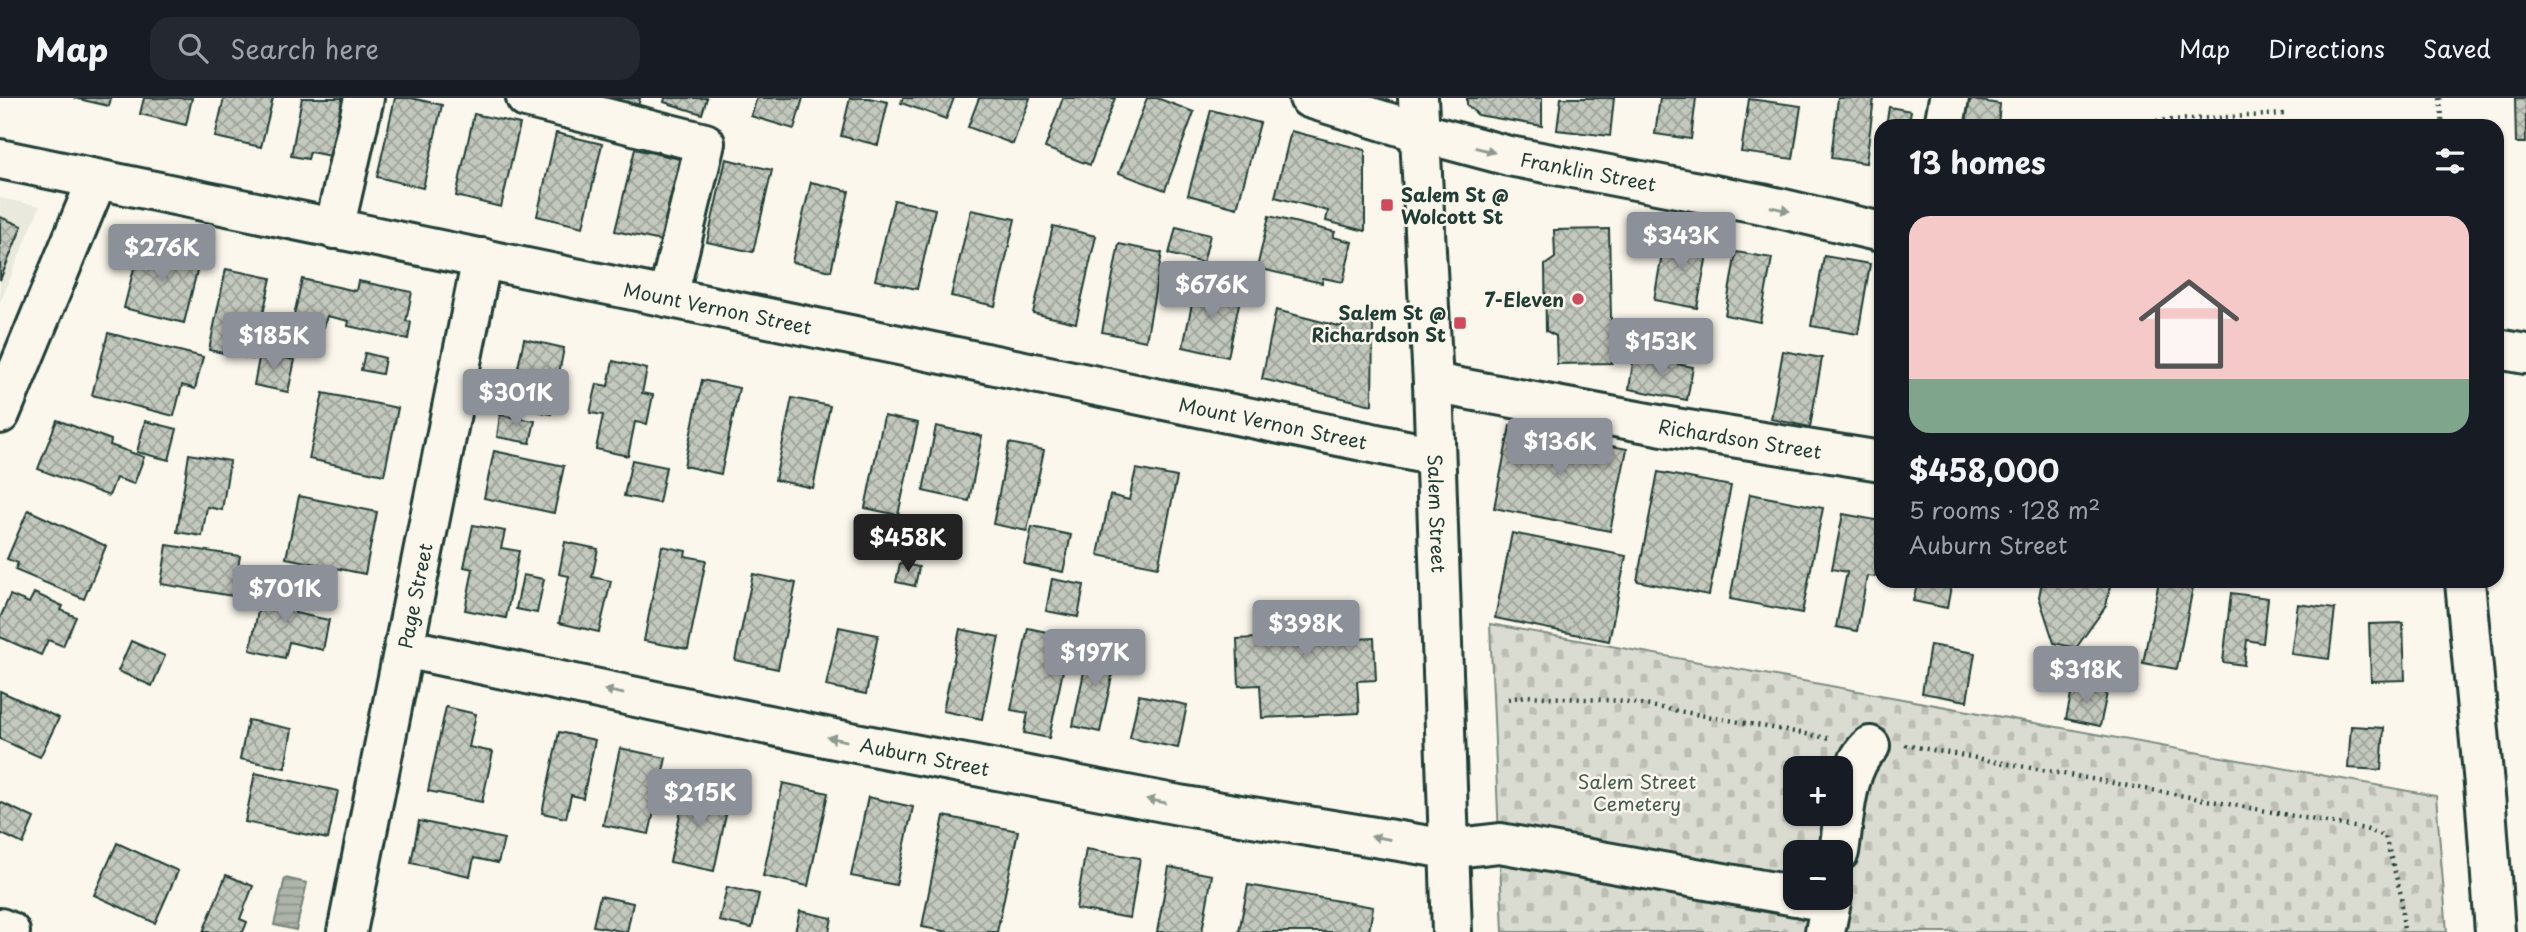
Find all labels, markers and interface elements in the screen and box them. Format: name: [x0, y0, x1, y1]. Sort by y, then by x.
search box: [150, 17, 640, 80]
text: Map: [35, 23, 108, 73]
icon: search: [174, 29, 212, 67]
text: Search here: [230, 29, 379, 68]
text: Map: [2179, 30, 2230, 66]
text: Directions: [2268, 30, 2385, 66]
text: Saved: [2423, 30, 2491, 66]
text: 13 homes: [1909, 139, 2046, 184]
icon: filters: [2431, 142, 2469, 180]
street label: Franklin Street: [1518, 144, 1659, 198]
one-way arrow: [1475, 145, 1496, 155]
place label: Salem St @ Wolcott St: [1401, 180, 1509, 230]
marker: Salem St @ Wolcott St: [1379, 197, 1395, 213]
one-way arrow: [1770, 203, 1792, 214]
pin: $343K: [1632, 212, 1730, 272]
text: $343K: [1643, 217, 1719, 252]
pin: $276K: [113, 225, 211, 284]
text: $276K: [124, 229, 200, 264]
icon: home: [2126, 261, 2252, 387]
pin: $676K: [1163, 262, 1261, 321]
text: $676K: [1175, 266, 1249, 301]
street label: Mount Vernon Street: [621, 274, 815, 341]
place label: 7-Eleven: [1484, 285, 1564, 313]
marker: 7-Eleven: [1570, 291, 1586, 307]
place label: Salem St @ Richardson St: [1311, 298, 1446, 348]
pin: $185K: [225, 313, 323, 372]
marker: Salem St @ Richardson St: [1452, 315, 1468, 331]
text: $185K: [239, 317, 309, 352]
pin: $153K: [1612, 318, 1710, 378]
text: $153K: [1625, 323, 1697, 358]
pin: $301K: [467, 370, 565, 429]
text: $301K: [479, 374, 553, 409]
street label: Mount Vernon Street: [1176, 389, 1370, 456]
street label: Richardson Street: [1656, 411, 1824, 465]
pin: $136K: [1511, 418, 1609, 478]
text: $136K: [1523, 423, 1597, 458]
text: $458,000: [1909, 447, 2059, 492]
street label: Salem Street: [1421, 454, 1454, 573]
text: 5 rooms · 128 m²: [1909, 492, 2100, 527]
pin: $458K: [859, 514, 957, 574]
text: $458K: [870, 519, 946, 554]
text: Auburn Street: [1909, 527, 2067, 562]
street label: Page Street: [390, 541, 439, 651]
pin: $701K: [236, 566, 334, 625]
text: $701K: [249, 570, 321, 605]
pin: $398K: [1257, 601, 1355, 660]
text: $398K: [1269, 605, 1343, 640]
pin: $197K: [1046, 630, 1144, 689]
text: $197K: [1060, 634, 1130, 669]
pin: $318K: [2037, 646, 2135, 706]
text: $318K: [2049, 651, 2123, 686]
one-way arrow: [603, 687, 625, 698]
street label: Auburn Street: [858, 730, 992, 782]
one-way arrow: [826, 733, 848, 744]
map controls: [1783, 756, 1853, 910]
button: +: [1783, 756, 1853, 826]
park label: Salem Street Cemetery: [1578, 767, 1696, 817]
pin: $215K: [651, 770, 749, 829]
text: $215K: [664, 774, 736, 809]
one-way arrow: [1145, 795, 1167, 806]
one-way arrow: [1370, 832, 1392, 843]
button: −: [1783, 840, 1853, 910]

